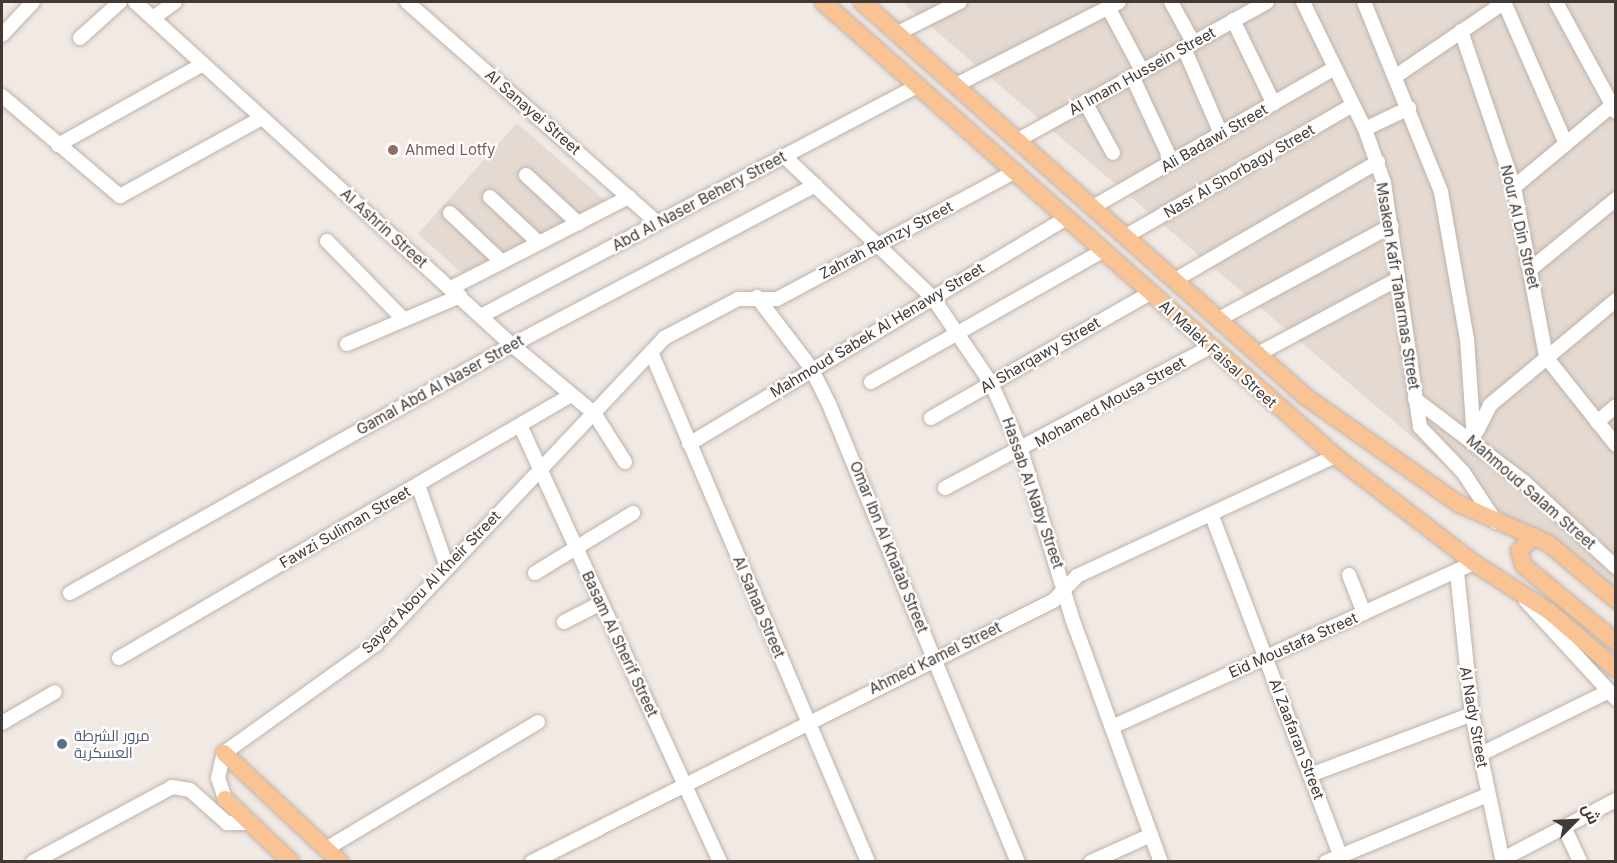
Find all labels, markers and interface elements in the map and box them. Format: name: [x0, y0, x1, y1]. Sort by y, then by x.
street label: Al Imam Hussein Street: [1066, 23, 1218, 119]
street label: Al Sanayei Street: [482, 66, 584, 158]
street label: Ali Badawi Street: [1157, 100, 1271, 176]
street label: Nasr Al Shorbagy Street: [1160, 120, 1318, 222]
place label: Ahmed Lotfy: [405, 141, 496, 159]
marker: Ahmed Lotfy: [386, 143, 400, 157]
street label: Abd Al Naser Behery Street: [609, 147, 789, 255]
street label: Nour Al Din Street: [1497, 163, 1543, 291]
street label: Msaken Kafr Taharmas Street: [1373, 181, 1423, 391]
street label: Al Ashrin Street: [337, 184, 431, 272]
street label: Zahrah Ramzy Street: [816, 197, 956, 283]
street label: Mahmoud Sabek Al Henawy Street: [767, 259, 987, 401]
street label: Al Malek Faisal Street: [1155, 296, 1281, 412]
street label: Al Sharqawy Street: [977, 313, 1103, 397]
street label: Gamal Abd Al Naser Street: [353, 331, 527, 439]
street label: Mohamed Mousa Street: [1032, 353, 1188, 451]
street label: Hassab Al Naby Street: [999, 415, 1067, 571]
street label: Mahmoud Salam Street: [1463, 431, 1599, 553]
street label: Omar Ibn Al Khatab Street: [846, 458, 932, 636]
street label: Fawzi Suliman Street: [276, 482, 414, 572]
street label: Sayed Abou Al Kheir Street: [358, 507, 504, 657]
street label: Al Sahab Street: [729, 553, 789, 661]
street label: Basam Al Sherif Street: [578, 568, 662, 720]
street label: Eid Moustafa Street: [1226, 608, 1360, 682]
street label: Ahmed Kamel Street: [866, 618, 1004, 698]
street label: Al Nady Street: [1456, 665, 1492, 769]
street label: Al Zaafaran Street: [1266, 676, 1328, 802]
place label: مرور الشرطة العسكرية: [74, 726, 150, 761]
marker: مرور الشرطة العسكرية: [55, 737, 69, 751]
north arrow: [1545, 791, 1605, 851]
text: ش: [1578, 800, 1605, 827]

